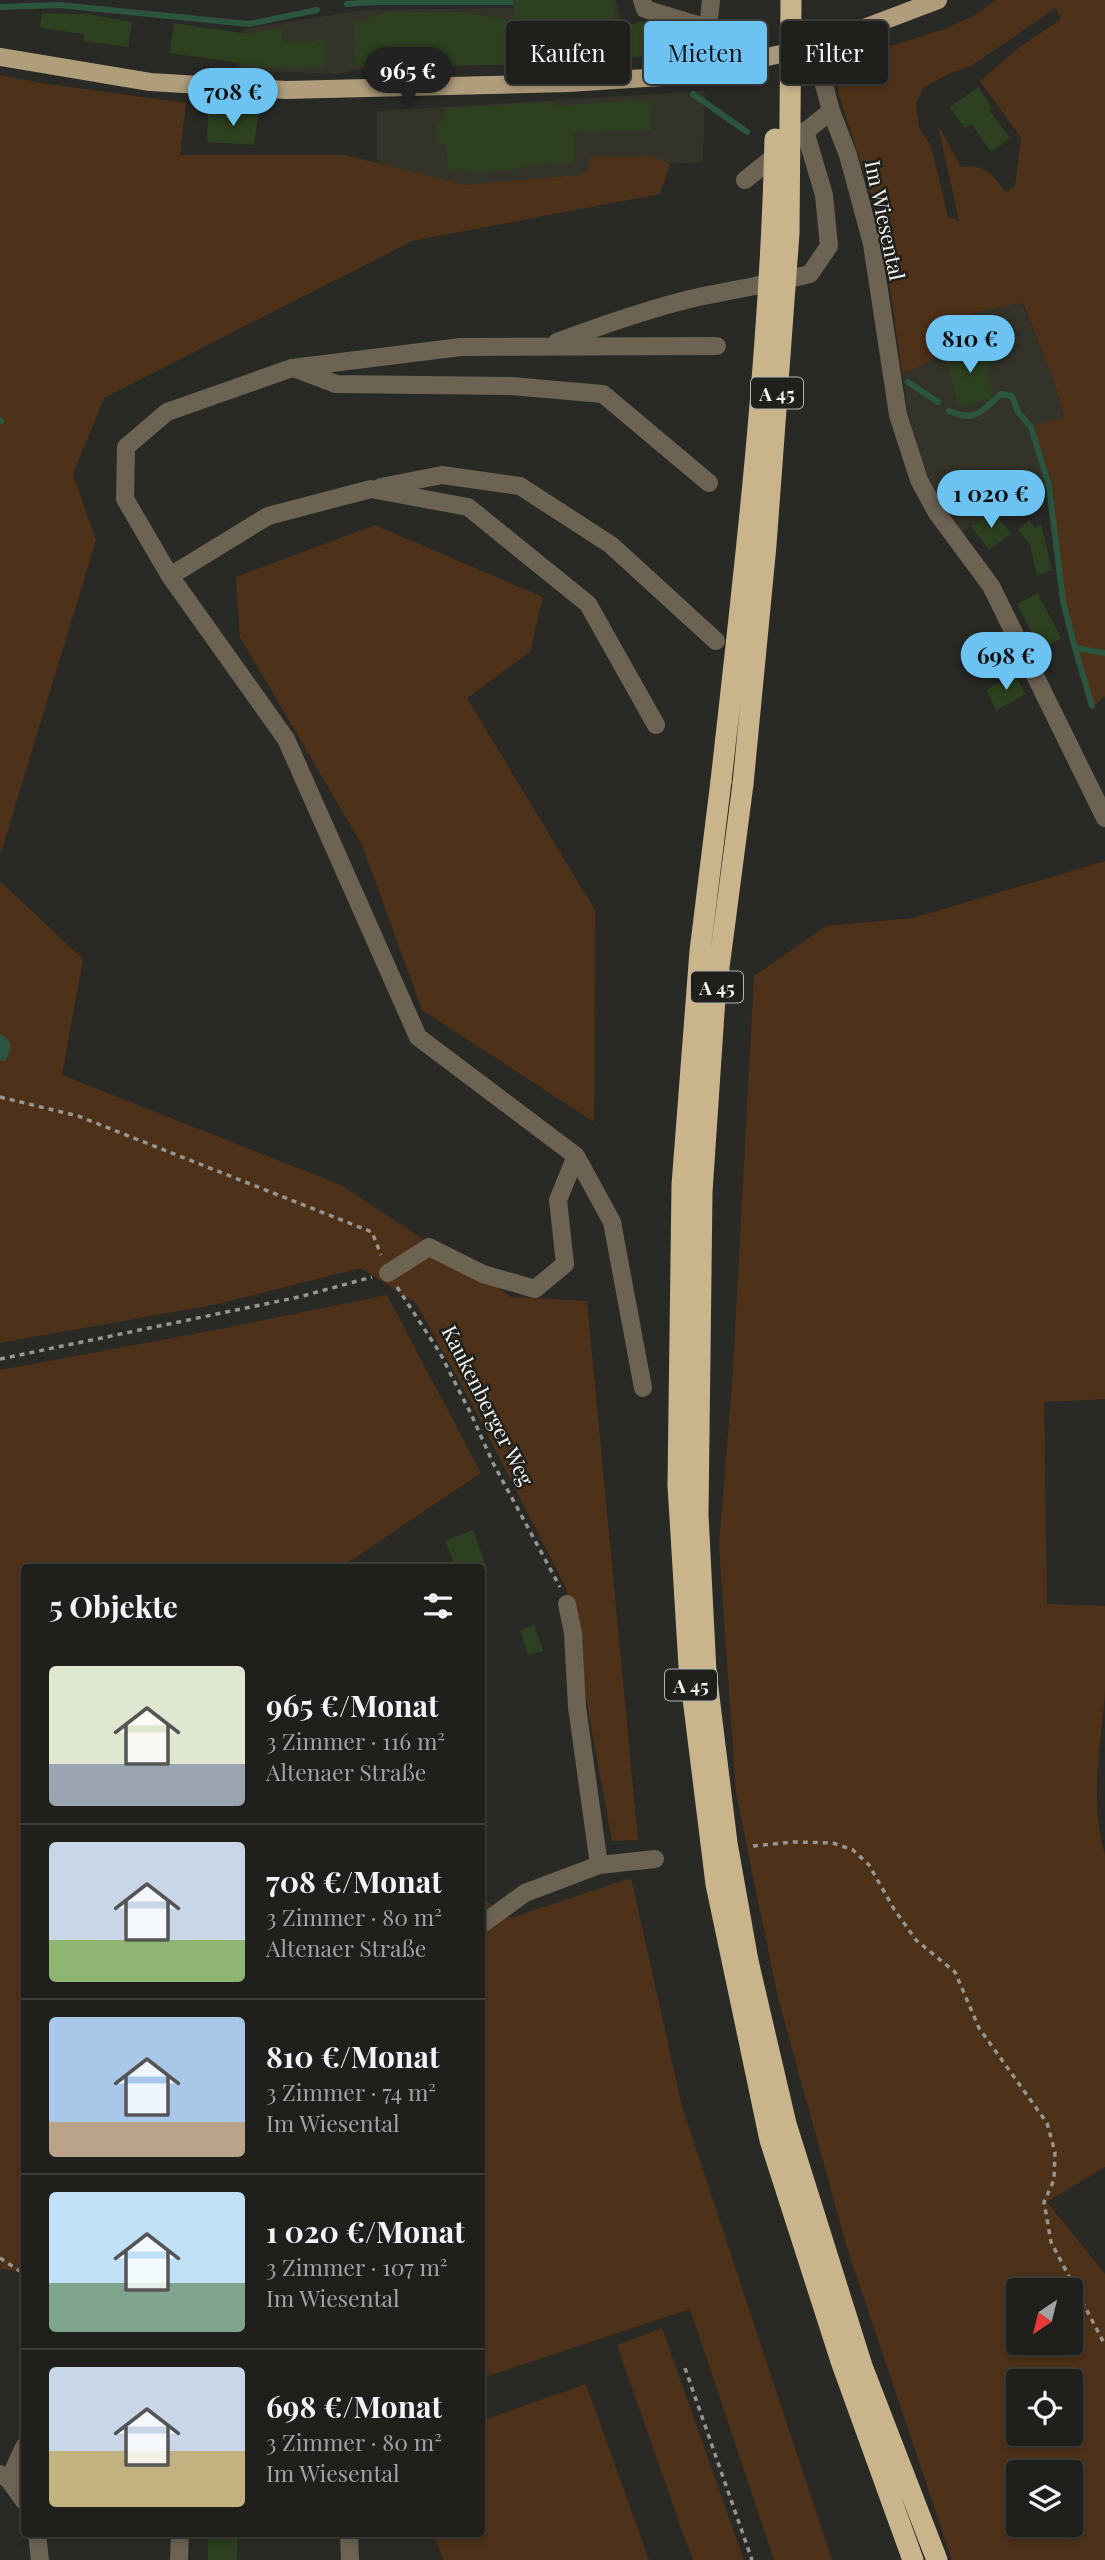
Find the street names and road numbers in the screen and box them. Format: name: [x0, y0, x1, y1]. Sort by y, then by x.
street label: Im Wiesental: [860, 157, 912, 283]
road number: A 45: [751, 378, 803, 408]
road number: A 45: [691, 972, 743, 1002]
street label: Kaukenberger Weg: [436, 1320, 542, 1490]
road number: A 45: [665, 1670, 717, 1700]

